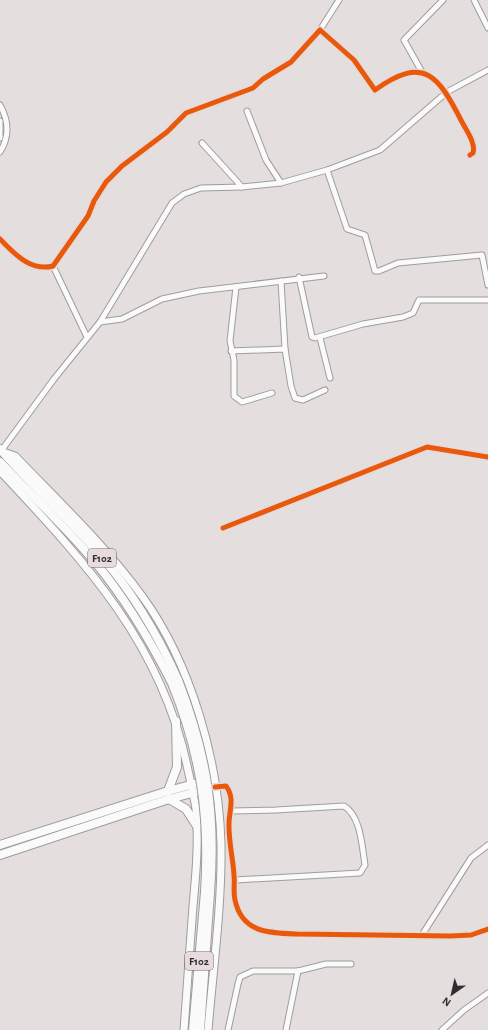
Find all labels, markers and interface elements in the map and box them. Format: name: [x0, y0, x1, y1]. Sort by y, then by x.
road number: F102: [88, 549, 116, 567]
road number: F102: [185, 952, 213, 970]
north arrow: [432, 974, 472, 1014]
text: N: [440, 995, 453, 1009]

